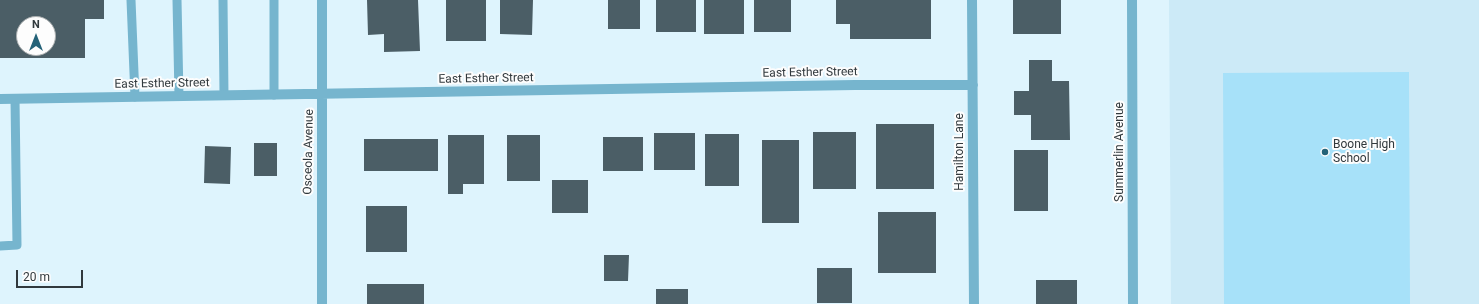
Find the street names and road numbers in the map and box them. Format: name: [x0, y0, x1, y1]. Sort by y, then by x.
street label: East Esther Street: [762, 65, 858, 81]
street label: East Esther Street: [438, 71, 534, 87]
street label: East Esther Street: [114, 76, 210, 92]
street label: Summerlin Avenue: [1113, 102, 1127, 202]
street label: Osceola Avenue: [301, 109, 317, 195]
street label: Hamilton Lane: [953, 113, 967, 191]

